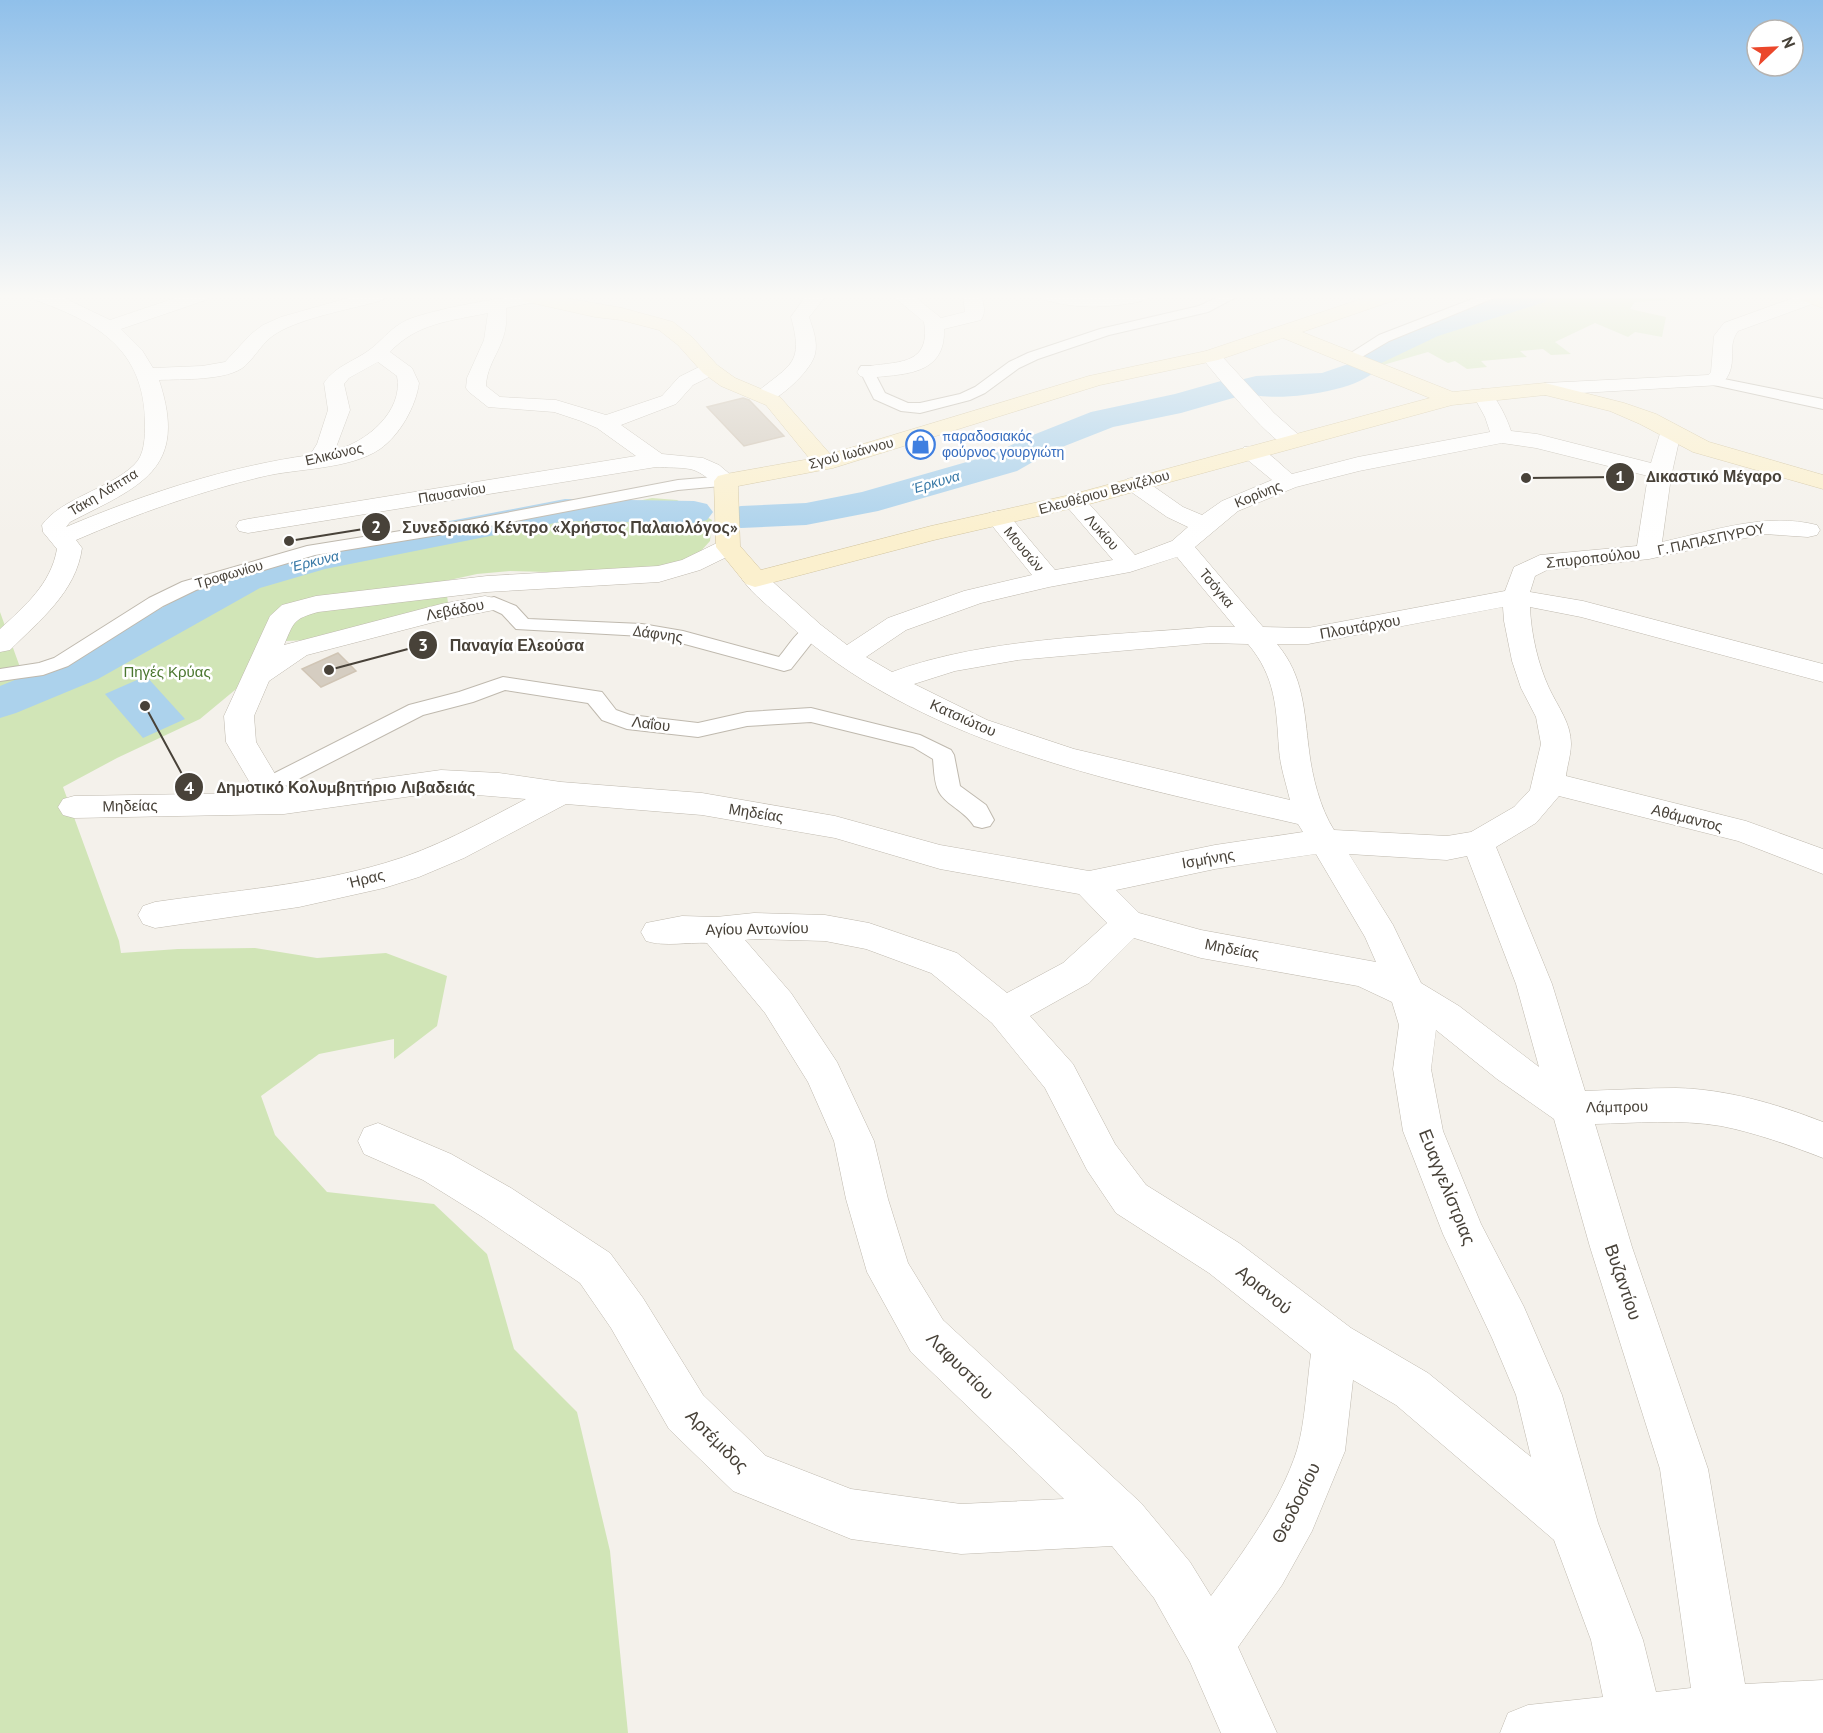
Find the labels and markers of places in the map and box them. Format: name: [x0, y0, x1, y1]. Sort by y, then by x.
place label: παραδοσιακός φούρνος γουργιώτη: [942, 427, 1064, 461]
shop icon: παραδοσιακός φούρνος γουργιώτη: [905, 428, 937, 460]
callout: Δικαστικό Μέγαρο: [1605, 460, 1794, 494]
callout: Συνεδριακό Κέντρο «Χρήστος Παλαιολόγος»: [361, 510, 750, 544]
callout: Παναγία Ελεούσα: [408, 628, 596, 662]
callout: Δημοτικό Κολυμβητήριο Λιβαδειάς: [174, 770, 487, 804]

